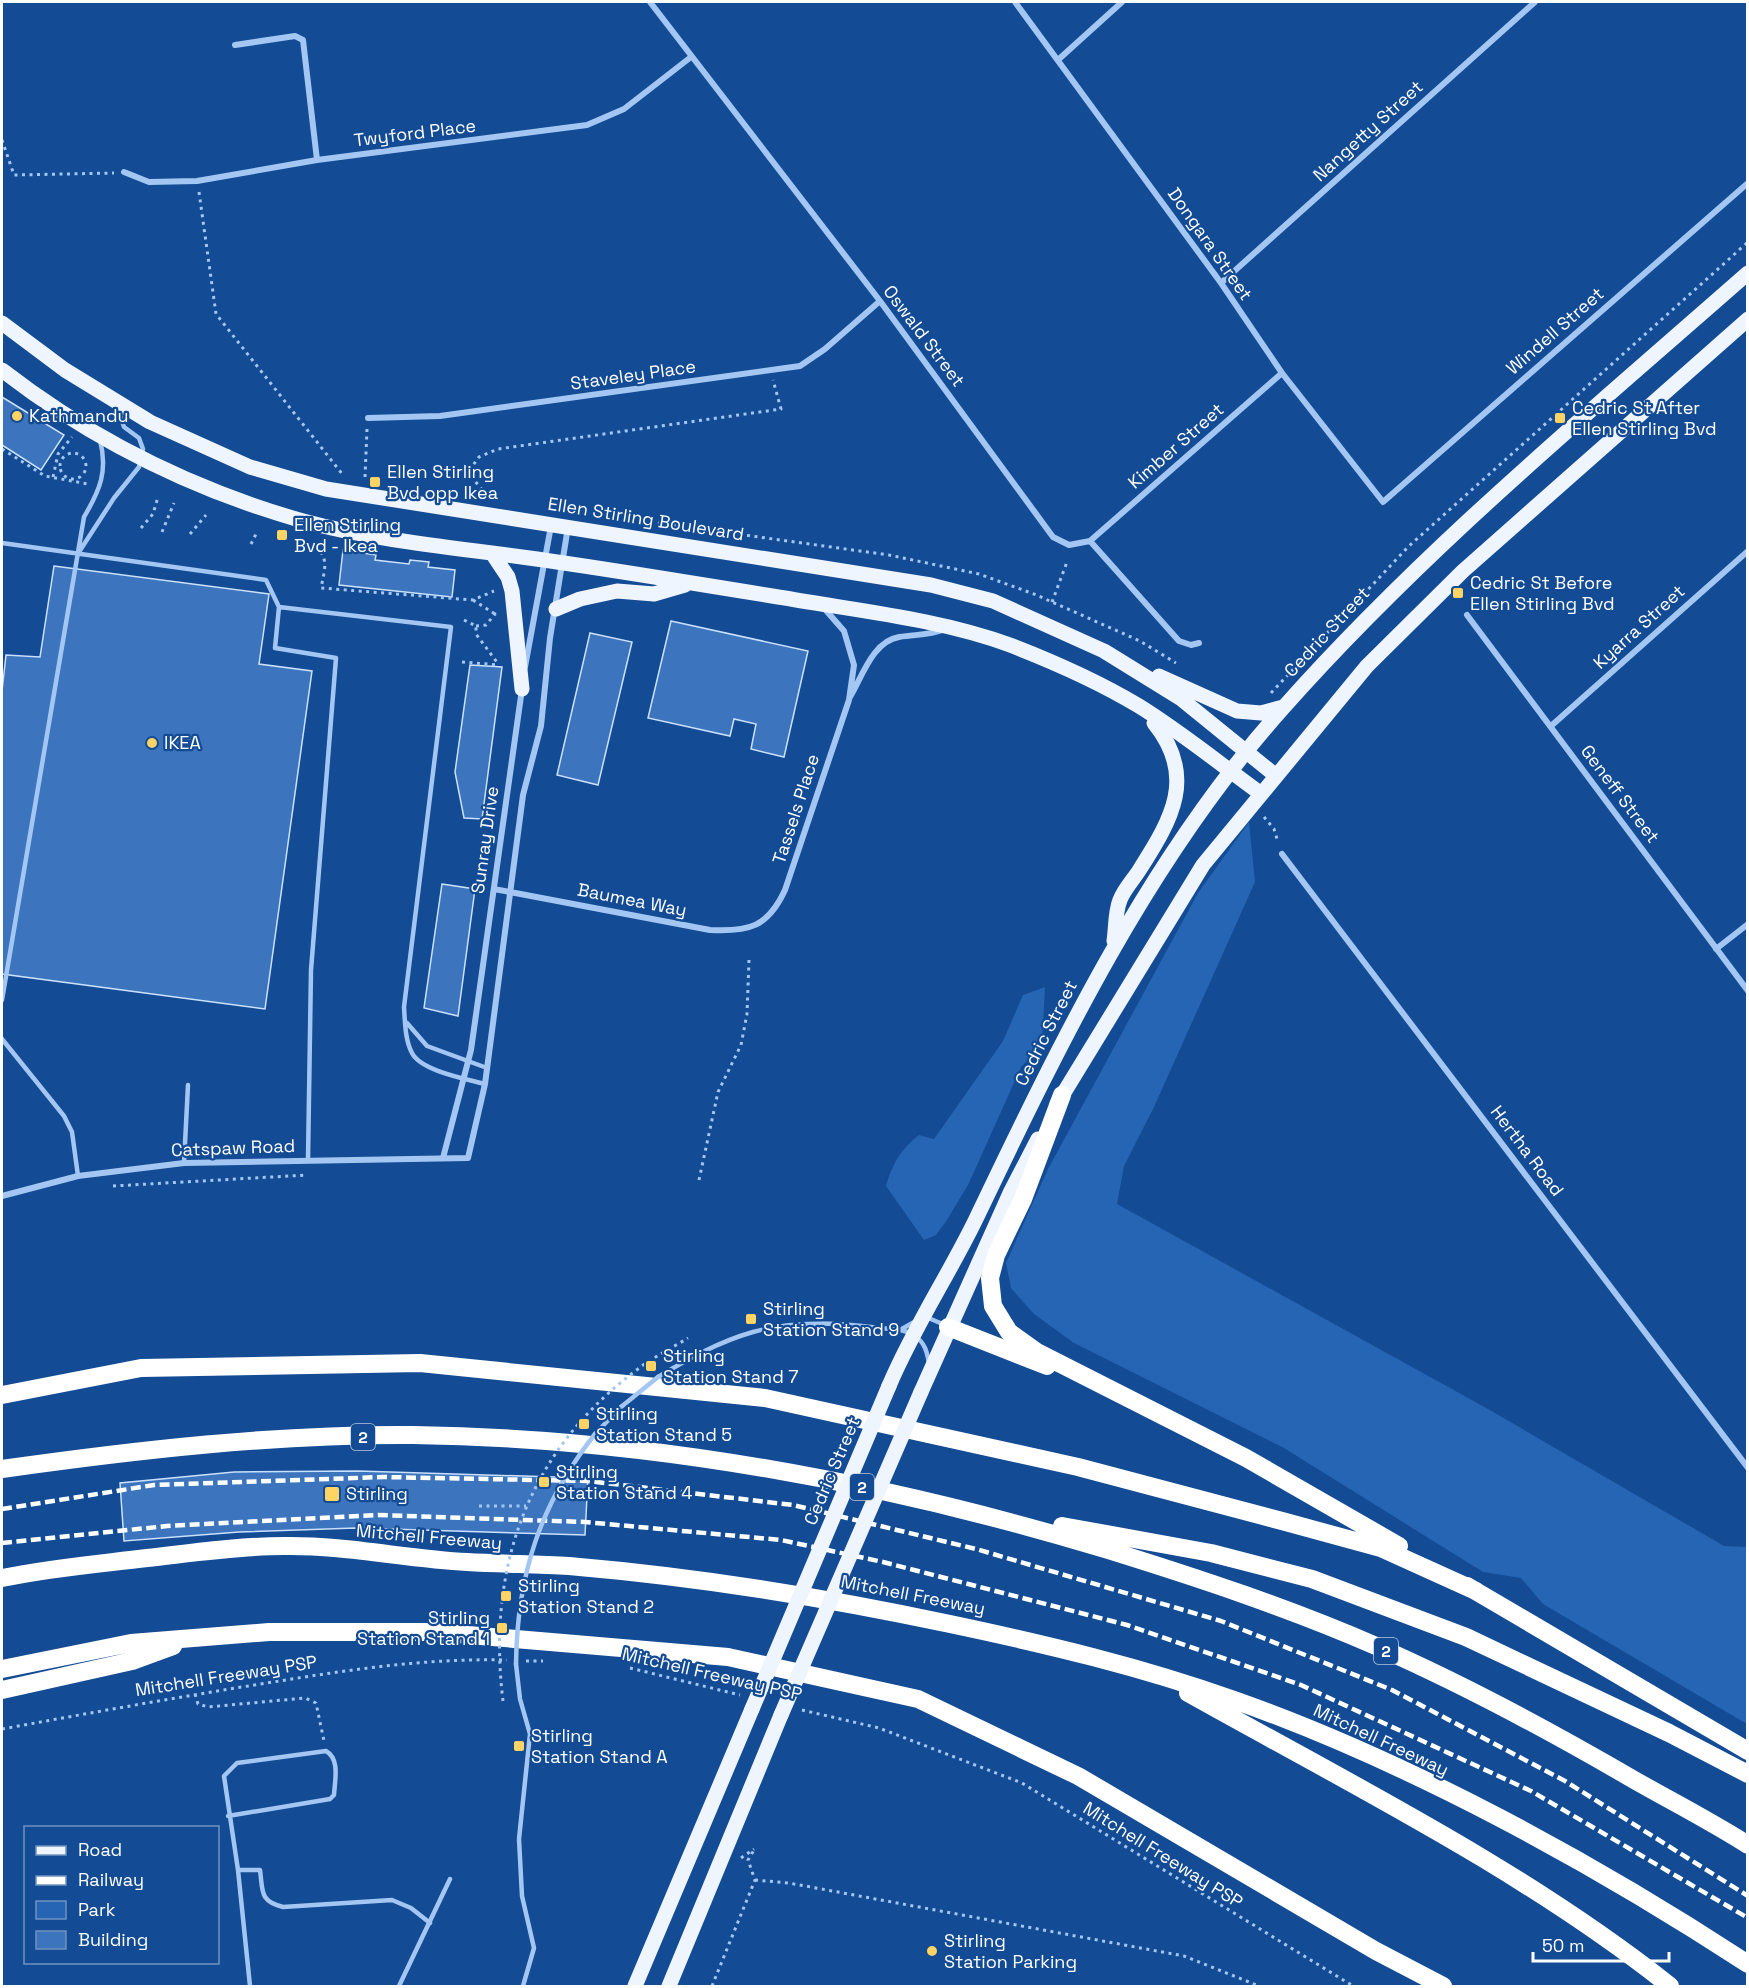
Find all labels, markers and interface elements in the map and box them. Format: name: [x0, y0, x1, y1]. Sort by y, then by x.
street label: Nangetty Street: [1308, 75, 1427, 186]
street label: Twyford Place: [353, 114, 477, 151]
street label: Dongara Street: [1163, 183, 1258, 305]
street label: Oswald Street: [879, 280, 970, 391]
street label: Windell Street: [1501, 282, 1608, 379]
street label: Staveley Place: [569, 354, 697, 395]
place label: Cedric St After Ellen Stirling Bvd: [1572, 396, 1717, 440]
street label: Kimber Street: [1123, 398, 1228, 494]
place label: Kathmandu: [29, 404, 129, 427]
marker: Kathmandu: [10, 409, 24, 423]
marker: Cedric St After Ellen Stirling Bvd: [1553, 411, 1567, 425]
place label: Ellen Stirling Bvd opp Ikea: [387, 460, 498, 504]
marker: Ellen Stirling Bvd opp Ikea: [368, 475, 382, 489]
street label: Ellen Stirling Boulevard: [546, 492, 746, 545]
place label: Ellen Stirling Bvd - Ikea: [294, 513, 401, 557]
marker: Ellen Stirling Bvd - Ikea: [275, 528, 289, 542]
place label: Cedric St Before Ellen Stirling Bvd: [1470, 571, 1615, 615]
street label: Kyarra Street: [1588, 579, 1689, 674]
street label: Cedric Street: [1279, 582, 1374, 682]
marker: Cedric St Before Ellen Stirling Bvd: [1451, 586, 1465, 600]
place label: IKEA: [164, 731, 201, 754]
marker: IKEA: [145, 736, 159, 750]
street label: Geneff Street: [1576, 740, 1665, 847]
street label: Tassels Place: [767, 751, 824, 867]
street label: Sunray Drive: [466, 785, 503, 895]
street label: Baumea Way: [576, 878, 689, 921]
street label: Cedric Street: [1009, 976, 1082, 1089]
street label: Hertha Road: [1486, 1101, 1569, 1201]
street label: Catspaw Road: [171, 1134, 295, 1161]
place label: Stirling Station Stand 9: [763, 1297, 899, 1341]
marker: Stirling Station Stand 9: [744, 1312, 758, 1326]
place label: Stirling Station Stand 7: [663, 1344, 799, 1388]
marker: Stirling Station Stand 7: [644, 1359, 658, 1373]
place label: Stirling Station Stand 5: [596, 1402, 732, 1446]
street label: Cedric Street: [798, 1413, 865, 1528]
marker: Stirling Station Stand 5: [577, 1417, 591, 1431]
road number: 2: [351, 1424, 375, 1450]
place label: Stirling Station Stand 4: [556, 1460, 693, 1504]
road number: 2: [850, 1474, 874, 1500]
marker: Stirling Station Stand 4: [537, 1475, 551, 1489]
place label: Stirling: [346, 1482, 408, 1505]
marker: Stirling: [323, 1485, 341, 1503]
street label: Mitchell Freeway: [355, 1519, 503, 1554]
street label: Mitchell Freeway: [839, 1569, 987, 1620]
place label: Stirling Station Stand 2: [518, 1574, 654, 1618]
marker: Stirling Station Stand 2: [499, 1589, 513, 1603]
place label: Stirling Station Stand 1: [357, 1606, 490, 1650]
marker: Stirling Station Stand 1: [495, 1621, 509, 1635]
road number: 2: [1374, 1638, 1398, 1664]
street label: Mitchell Freeway PSP: [620, 1642, 804, 1705]
street label: Mitchell Freeway PSP: [133, 1650, 319, 1701]
street label: Mitchell Freeway: [1310, 1698, 1452, 1781]
place label: Stirling Station Stand A: [531, 1724, 667, 1768]
marker: Stirling Station Stand A: [512, 1739, 526, 1753]
street label: Mitchell Freeway PSP: [1079, 1796, 1247, 1913]
legend: [24, 1826, 219, 1964]
text: Road: [78, 1838, 122, 1861]
text: Railway: [78, 1868, 144, 1891]
text: Park: [78, 1898, 116, 1921]
scale bar: [1533, 1925, 1670, 1963]
text: Building: [78, 1928, 148, 1951]
place label: Stirling Station Parking: [944, 1929, 1077, 1973]
text: 50 m: [1542, 1934, 1584, 1957]
marker: Stirling Station Parking: [925, 1944, 939, 1958]

